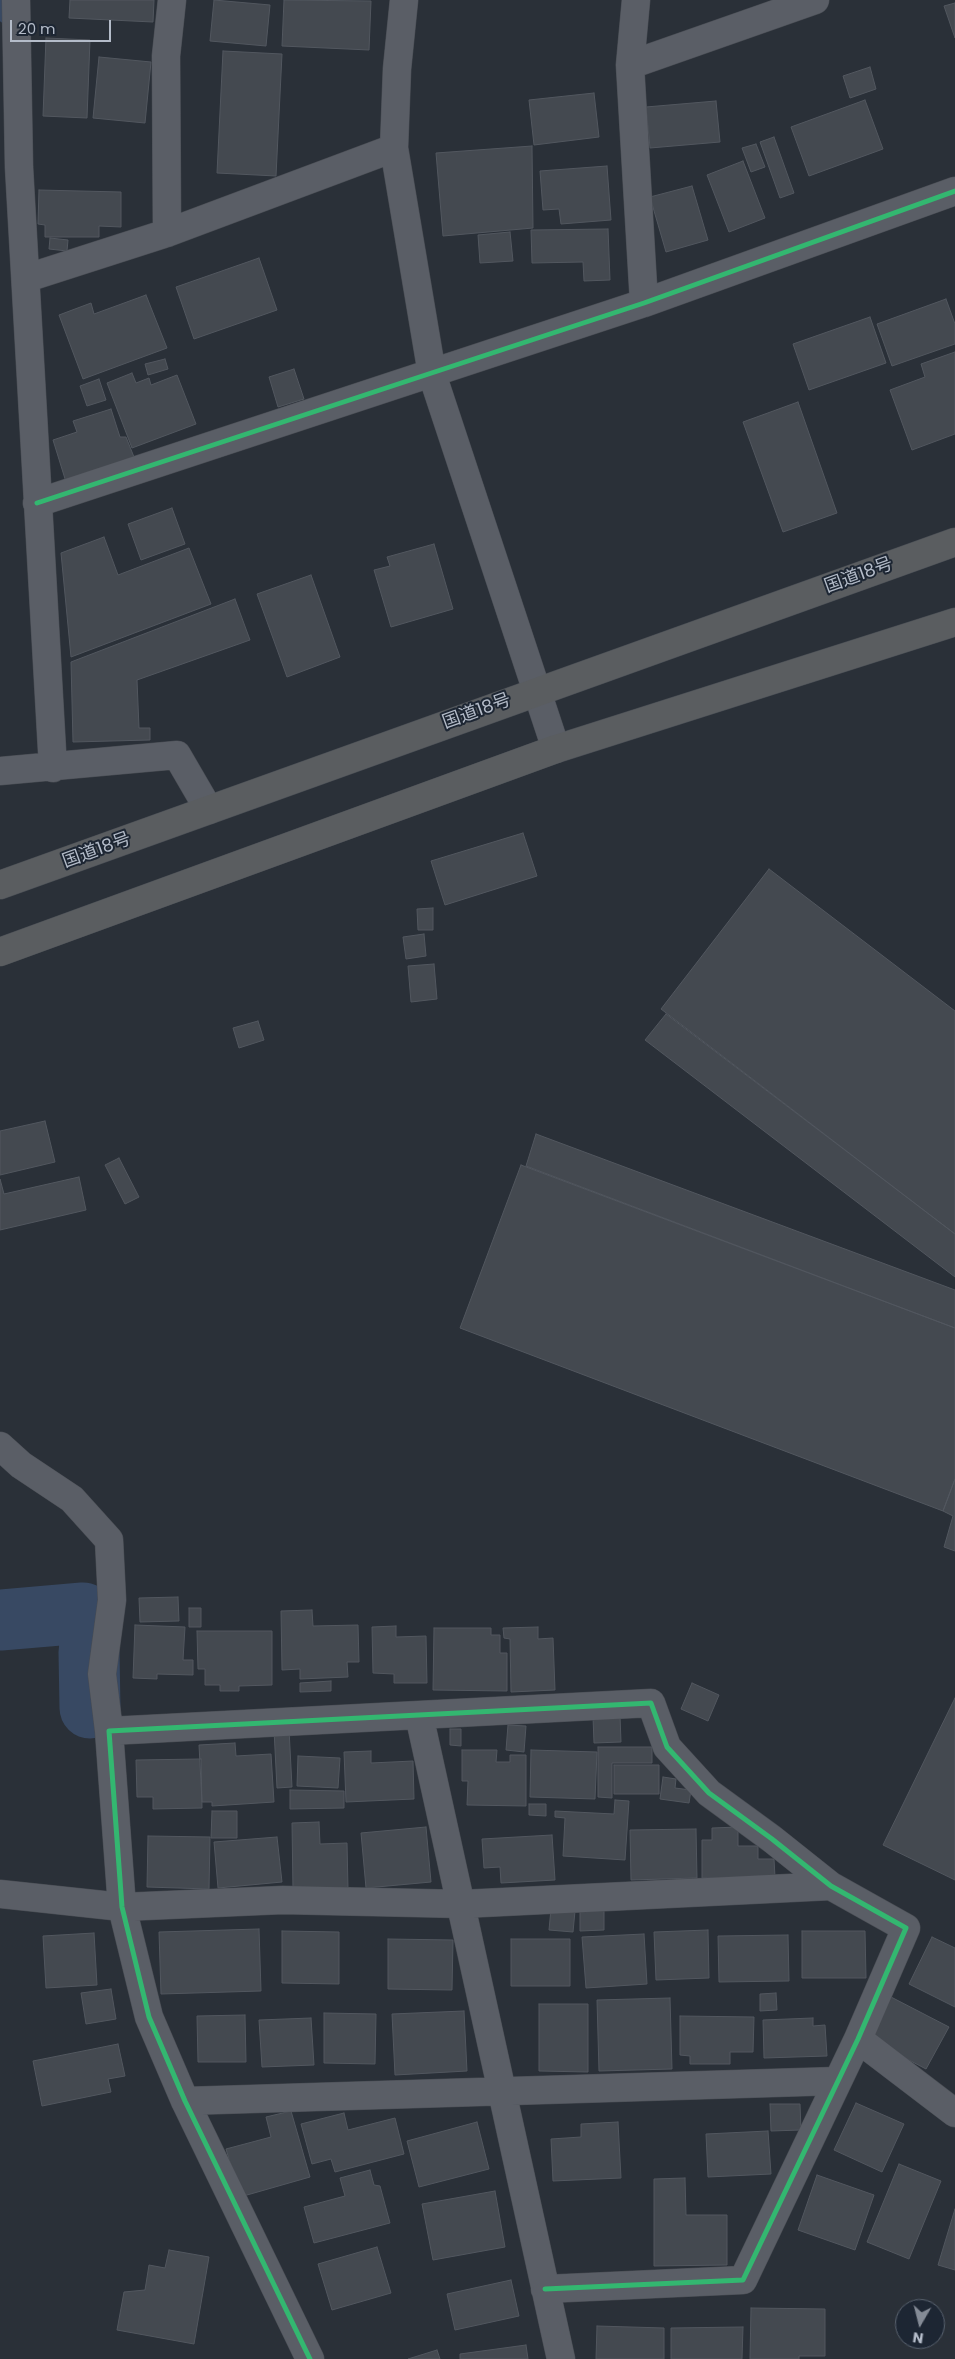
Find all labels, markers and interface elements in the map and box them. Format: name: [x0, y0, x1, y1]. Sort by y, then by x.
scale bar: [12, 10, 114, 42]
text: 20 m: [18, 18, 56, 39]
street label: 国道18号: [822, 554, 896, 598]
street label: 国道18号: [440, 690, 514, 734]
street label: 国道18号: [60, 829, 134, 873]
north arrow: [895, 2299, 945, 2349]
text: N: [911, 2327, 925, 2348]

